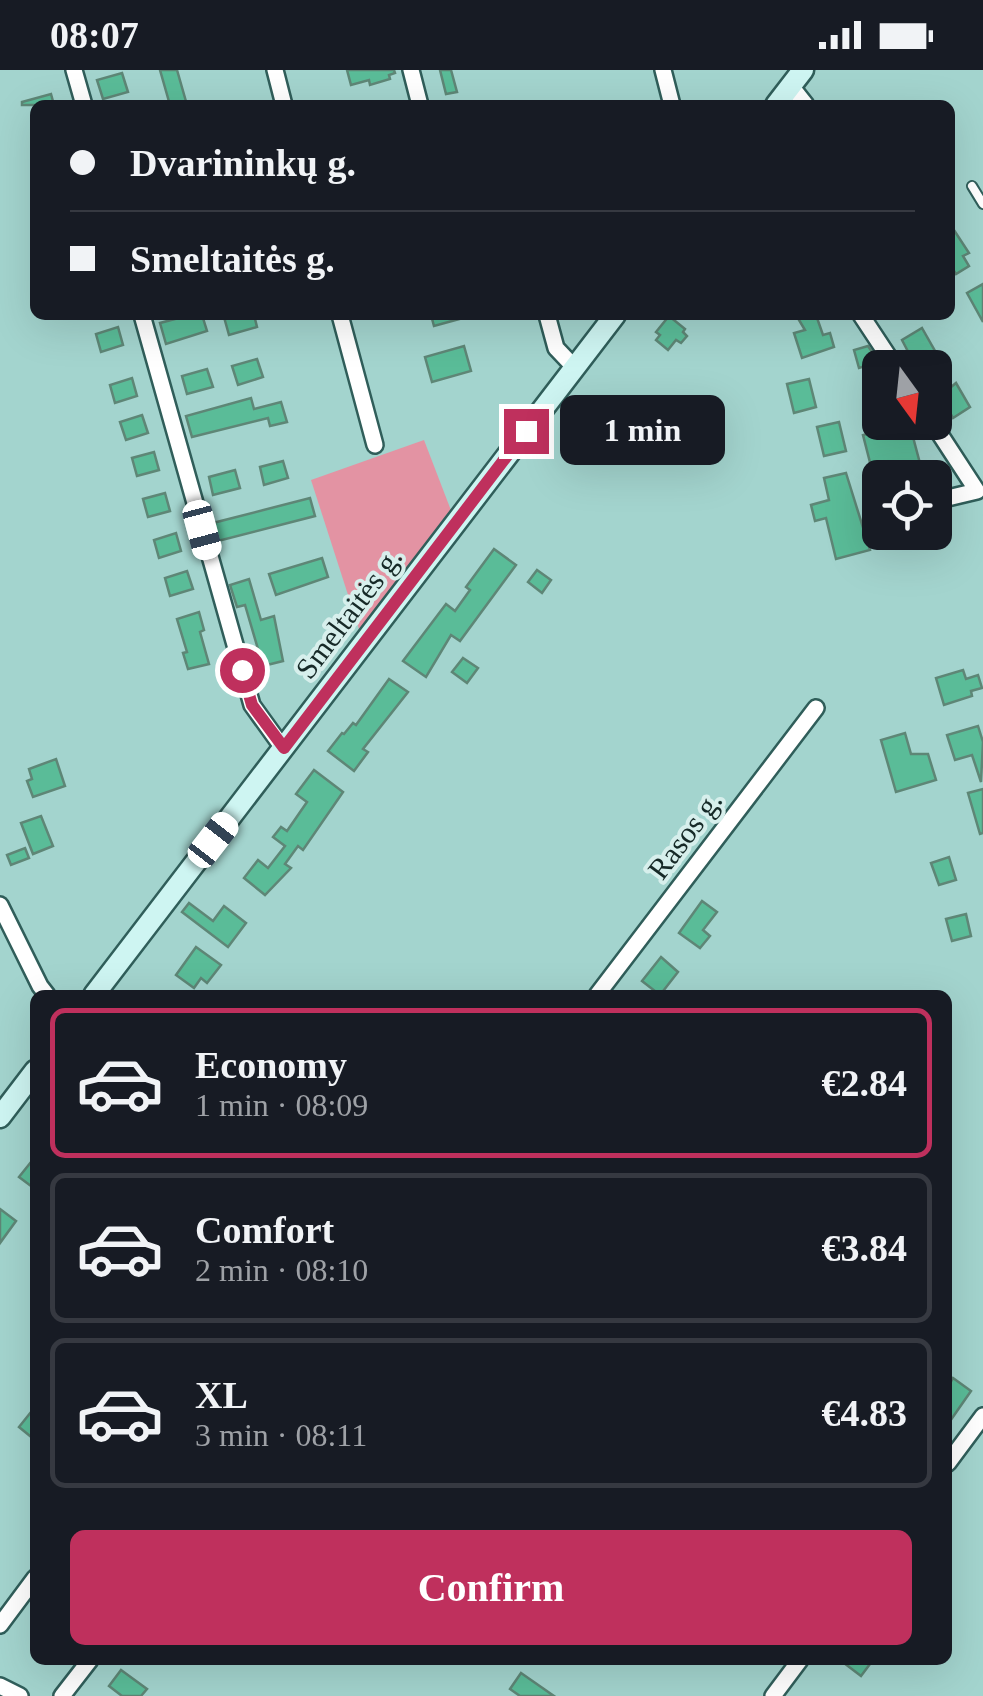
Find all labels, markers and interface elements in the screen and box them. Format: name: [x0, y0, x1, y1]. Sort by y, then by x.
text: 08:07: [50, 14, 139, 56]
text: Dvarininkų g.: [130, 142, 356, 184]
text: Smeltaitės g.: [130, 238, 335, 280]
north arrow: [862, 350, 952, 440]
map controls: [862, 350, 952, 550]
callout: 1 min: [561, 396, 726, 466]
route end: [504, 409, 549, 454]
text: 1 min: [604, 412, 681, 448]
button: locate: [862, 460, 952, 550]
car: [180, 497, 224, 563]
street label: Smeltaitės g.: [289, 541, 408, 685]
route start: [220, 648, 265, 693]
street label: Rasos g.: [641, 784, 728, 885]
car: [183, 807, 243, 873]
icon: car: [75, 1038, 165, 1128]
text: Economy: [195, 1044, 347, 1086]
text: €2.84: [822, 1062, 907, 1104]
text: 1 min · 08:09: [195, 1087, 368, 1123]
icon: car: [75, 1203, 165, 1293]
text: Comfort: [195, 1209, 334, 1251]
text: €3.84: [822, 1227, 907, 1269]
text: 2 min · 08:10: [195, 1252, 368, 1288]
icon: car: [75, 1368, 165, 1458]
text: XL: [195, 1374, 248, 1416]
text: €4.83: [822, 1392, 907, 1434]
text: 3 min · 08:11: [195, 1417, 367, 1453]
button: Confirm: [70, 1530, 912, 1645]

